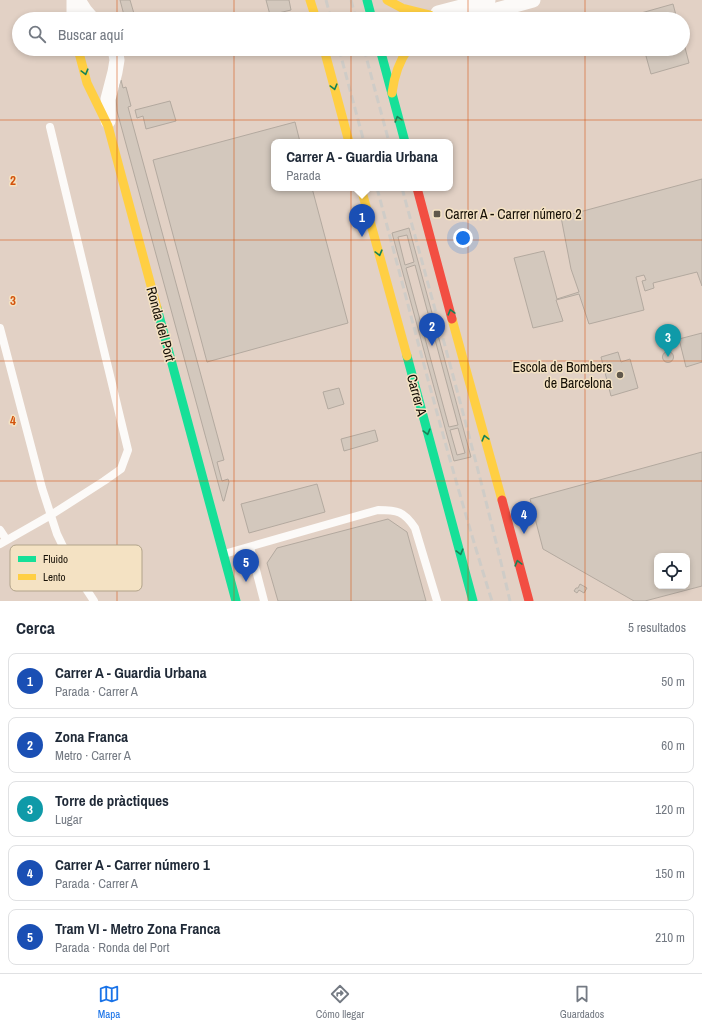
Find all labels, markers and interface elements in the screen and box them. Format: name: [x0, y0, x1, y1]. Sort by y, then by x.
search box: [12, 12, 690, 56]
icon: search: [26, 23, 48, 45]
text: Buscar aquí: [58, 24, 124, 45]
one-way arrow: [80, 69, 88, 75]
one-way arrow: [329, 83, 338, 90]
one-way arrow: [394, 116, 403, 123]
popup: [271, 139, 453, 191]
text: Carrer A - Guardia Urbana: [286, 146, 438, 167]
text: Parada: [286, 167, 321, 184]
text: 2: [10, 172, 16, 189]
pin: 1: [349, 204, 375, 237]
place label: Carrer A - Carrer número 2: [445, 205, 582, 223]
marker: Carrer A - Carrer número 2: [432, 209, 442, 219]
your location: [453, 228, 473, 248]
one-way arrow: [374, 249, 383, 256]
street label: Ronda del Port: [142, 285, 180, 363]
text: 3: [10, 292, 16, 309]
one-way arrow: [447, 309, 456, 316]
pin: 2: [419, 313, 445, 346]
pin: 3: [655, 324, 681, 357]
place label: Escola de Bombers de Barcelona: [512, 358, 613, 392]
marker: Escola de Bombers de Barcelona: [615, 370, 625, 380]
street label: Carrer A: [403, 372, 431, 418]
text: 4: [10, 412, 16, 429]
one-way arrow: [422, 429, 431, 436]
one-way arrow: [481, 435, 489, 441]
pin: 4: [511, 501, 537, 534]
legend: [10, 545, 142, 591]
pin: 5: [233, 549, 259, 582]
one-way arrow: [455, 549, 463, 556]
text: Fluido: [43, 552, 68, 566]
map controls: [654, 553, 690, 589]
button: locate: [654, 553, 690, 589]
one-way arrow: [515, 560, 523, 567]
text: Lento: [43, 570, 66, 584]
text: Cerca: [16, 616, 55, 639]
text: 5 resultados: [628, 619, 686, 636]
text: Carrer A - Guardia Urbana: [55, 662, 207, 683]
text: 1: [27, 673, 33, 690]
text: 50 m: [661, 673, 685, 690]
text: Parada · Carrer A: [55, 683, 138, 700]
text: Zona Franca: [55, 726, 128, 747]
text: 2: [27, 737, 33, 754]
text: 60 m: [661, 737, 685, 754]
text: Metro · Carrer A: [55, 747, 131, 764]
text: Torre de pràctiques: [55, 790, 169, 811]
text: 3: [27, 801, 33, 818]
text: 120 m: [655, 801, 685, 818]
text: Lugar: [55, 811, 82, 828]
text: Carrer A - Carrer número 1: [55, 854, 210, 875]
text: 4: [27, 865, 33, 882]
text: 150 m: [655, 865, 685, 882]
text: Parada · Carrer A: [55, 875, 138, 892]
text: Tram VI - Metro Zona Franca: [55, 918, 220, 939]
text: 5: [27, 929, 33, 946]
text: 210 m: [655, 929, 685, 946]
text: Parada · Ronda del Port: [55, 939, 169, 956]
tab: Mapa: [98, 983, 120, 1021]
tab: Cómo llegar: [316, 983, 364, 1021]
tab: Guardados: [560, 983, 604, 1021]

